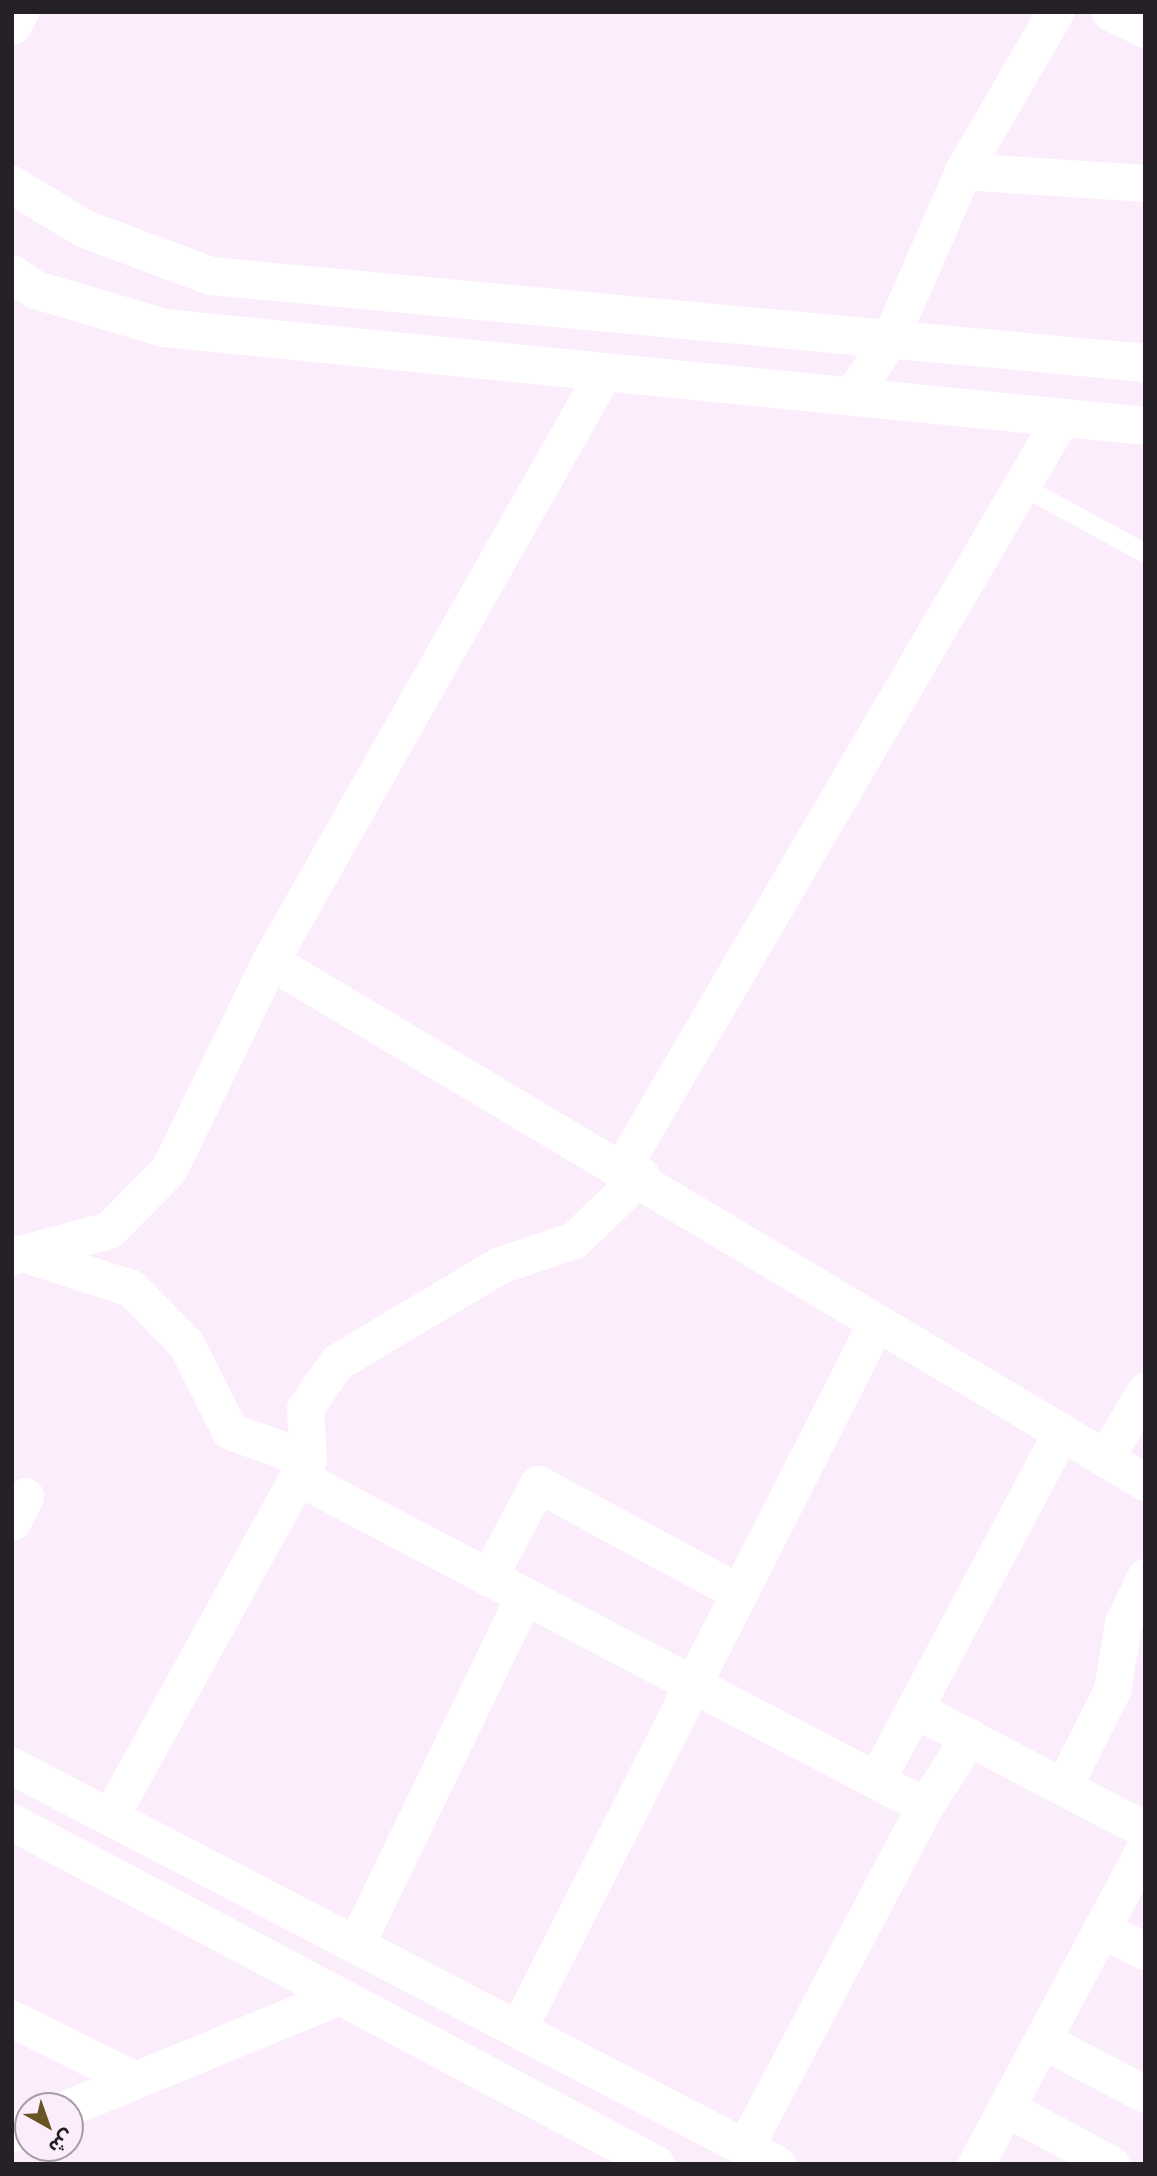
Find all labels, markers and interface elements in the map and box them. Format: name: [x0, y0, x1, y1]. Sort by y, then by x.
north arrow: [14, 2092, 84, 2162]
text: ش: [44, 2125, 79, 2159]

